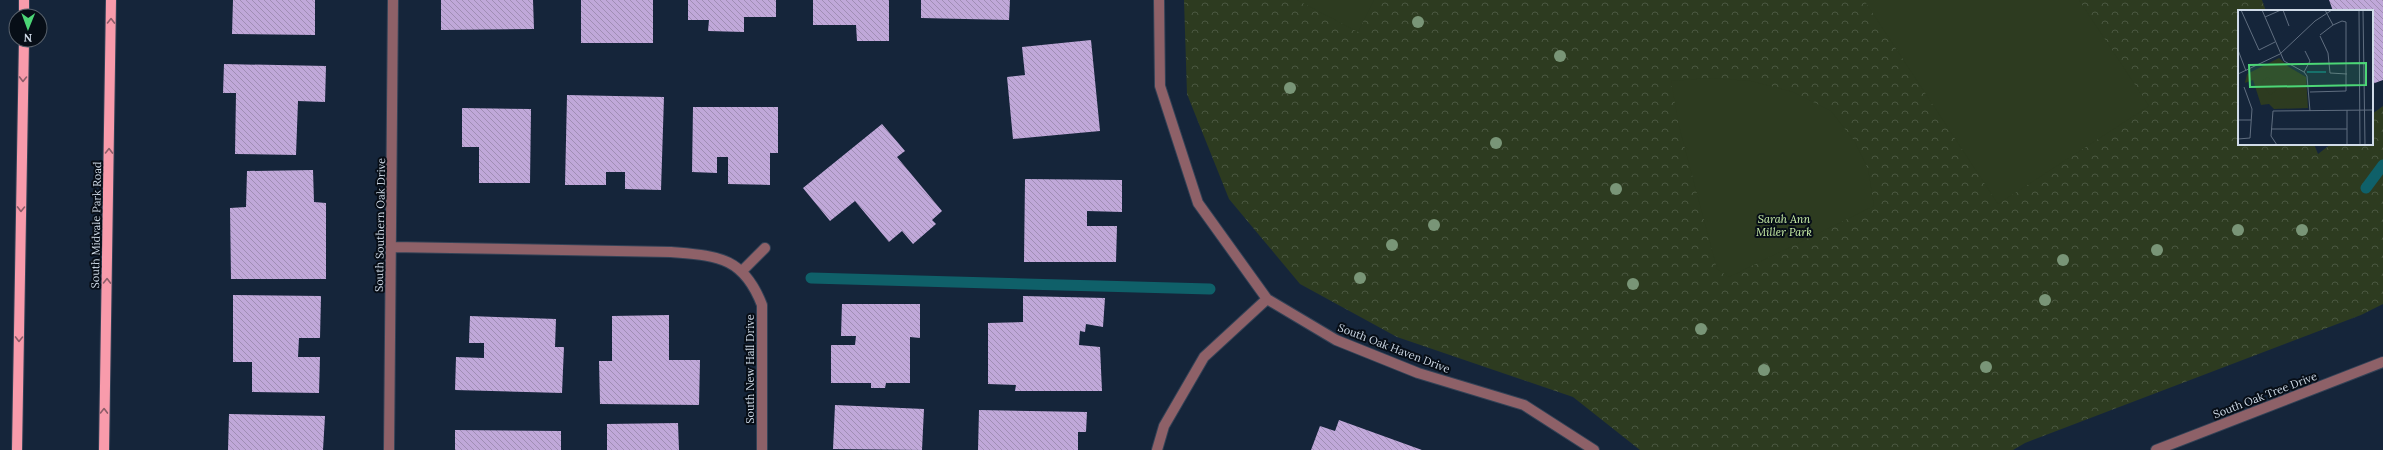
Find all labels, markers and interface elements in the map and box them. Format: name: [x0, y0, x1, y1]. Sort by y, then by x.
north arrow: [8, 8, 48, 48]
inset map: [2238, 10, 2373, 145]
one-way arrow: [107, 18, 115, 24]
text: N: [23, 31, 32, 45]
one-way arrow: [19, 76, 27, 82]
one-way arrow: [105, 148, 113, 154]
street label: South Southern Oak Drive: [372, 158, 388, 292]
street label: South Midvale Park Road: [88, 161, 104, 289]
one-way arrow: [17, 206, 25, 212]
park label: Sarah Ann Miller Park: [1756, 212, 1812, 239]
one-way arrow: [102, 278, 111, 284]
street label: South New Hall Drive: [743, 314, 757, 424]
street label: South Oak Haven Drive: [1336, 320, 1452, 376]
one-way arrow: [14, 336, 23, 342]
street label: South Oak Tree Drive: [2211, 369, 2319, 421]
one-way arrow: [100, 408, 109, 414]

